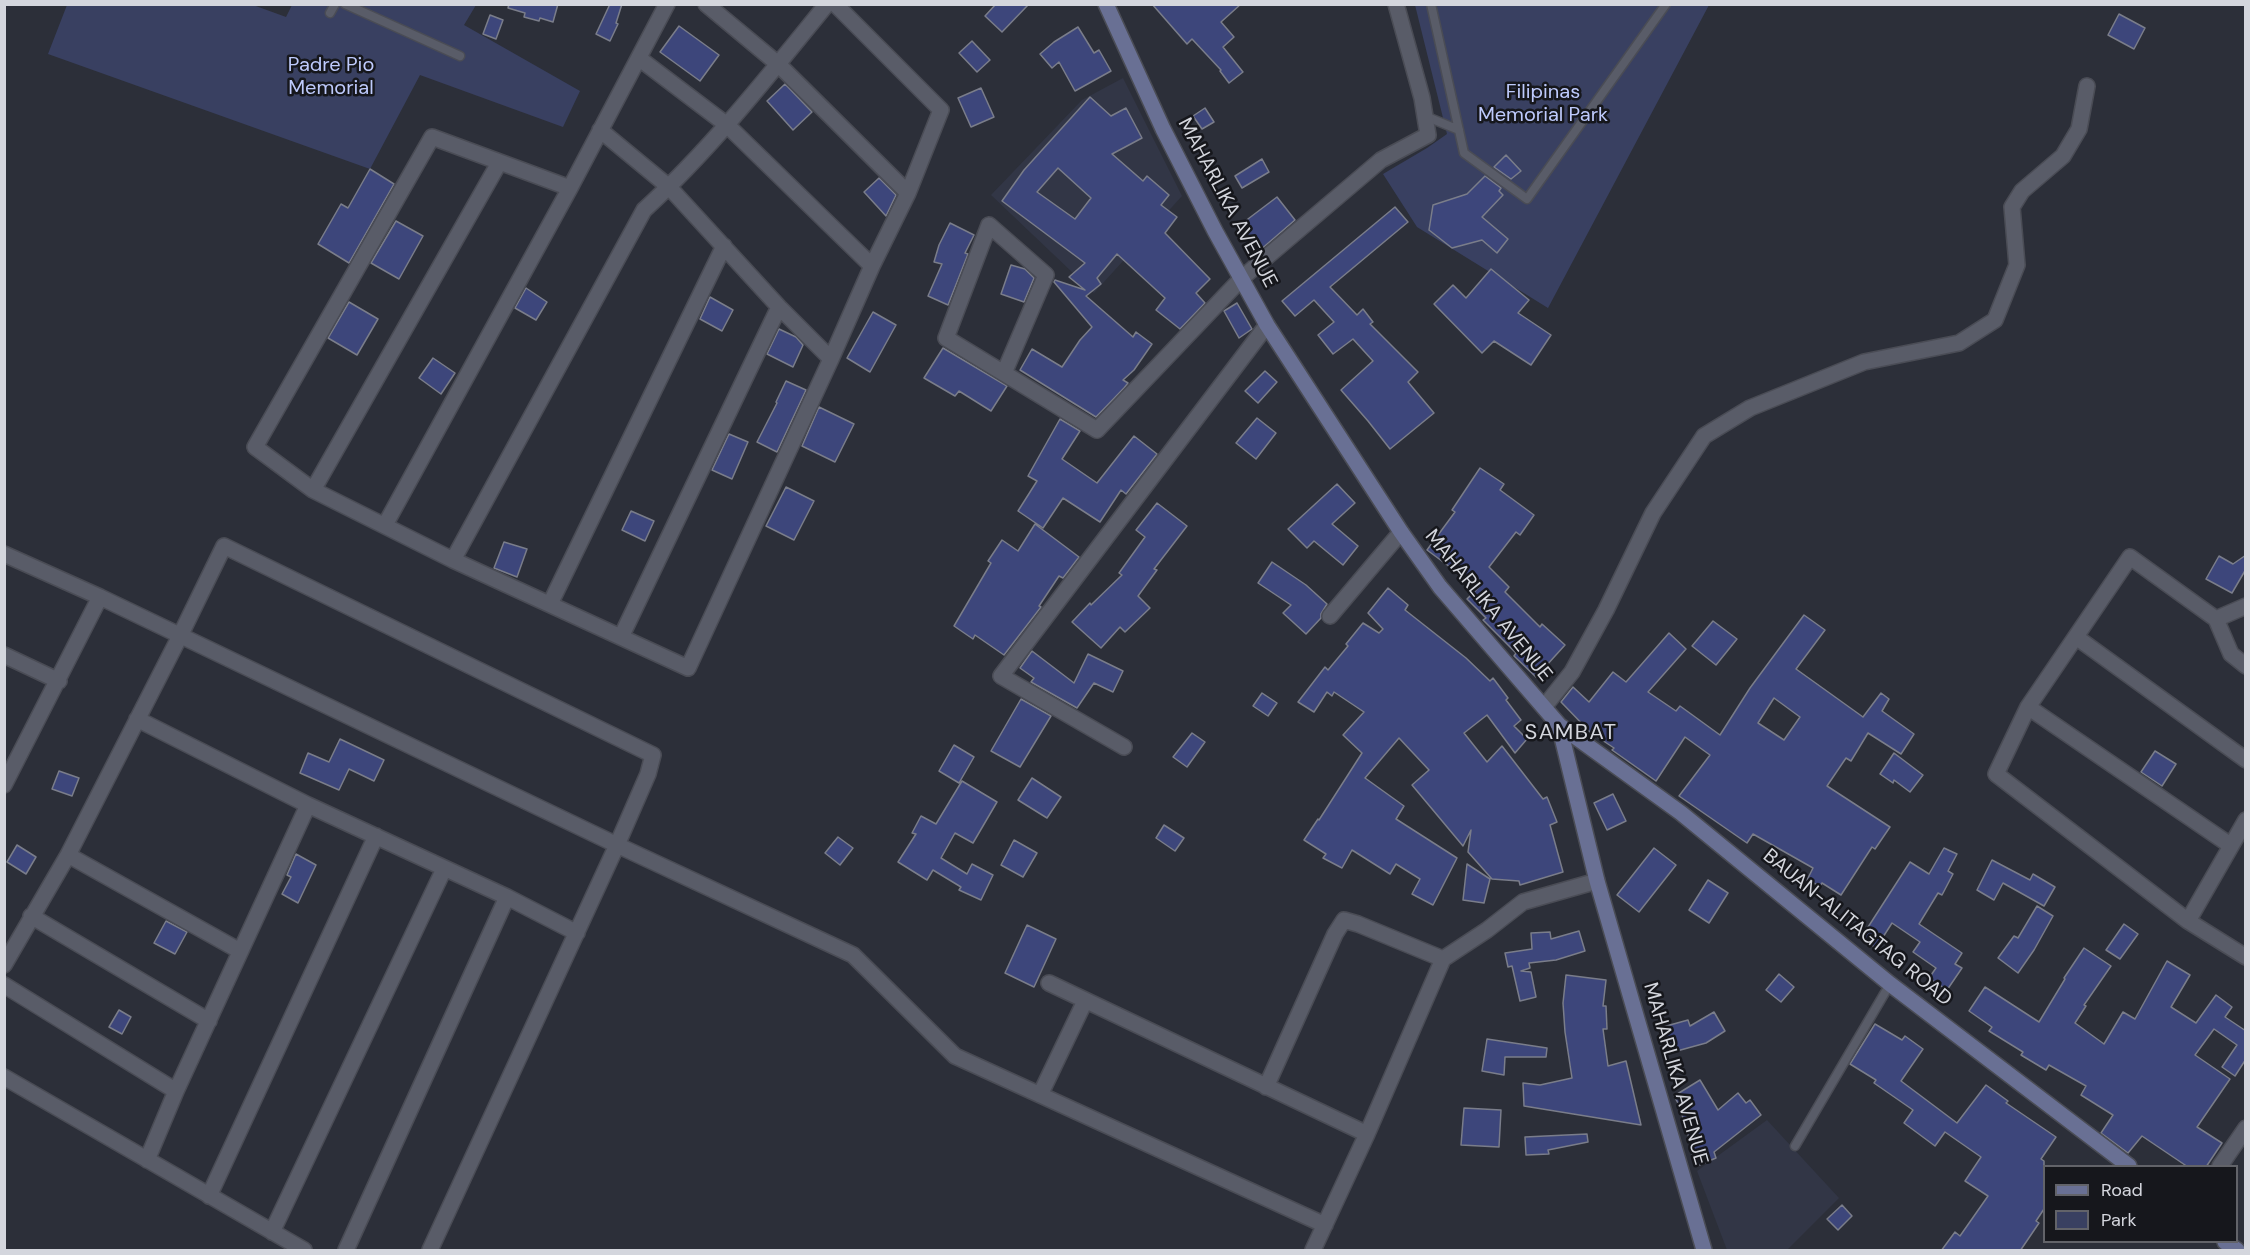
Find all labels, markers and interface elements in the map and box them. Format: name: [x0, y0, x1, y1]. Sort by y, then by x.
park label: Padre Pio Memorial: [288, 54, 374, 101]
park label: Filipinas Memorial Park: [1478, 81, 1608, 128]
street label: MAHARLIKA AVENUE: [1172, 114, 1282, 292]
street label: MAHARLIKA AVENUE: [1419, 525, 1557, 687]
district label: SAMBAT: [1524, 720, 1618, 746]
street label: BAUAN-ALITAGTAG ROAD: [1758, 844, 1956, 1012]
street label: MAHARLIKA AVENUE: [1637, 980, 1713, 1168]
legend: [2043, 1165, 2238, 1243]
text: Road: [2101, 1178, 2143, 1202]
text: Park: [2101, 1208, 2137, 1232]

